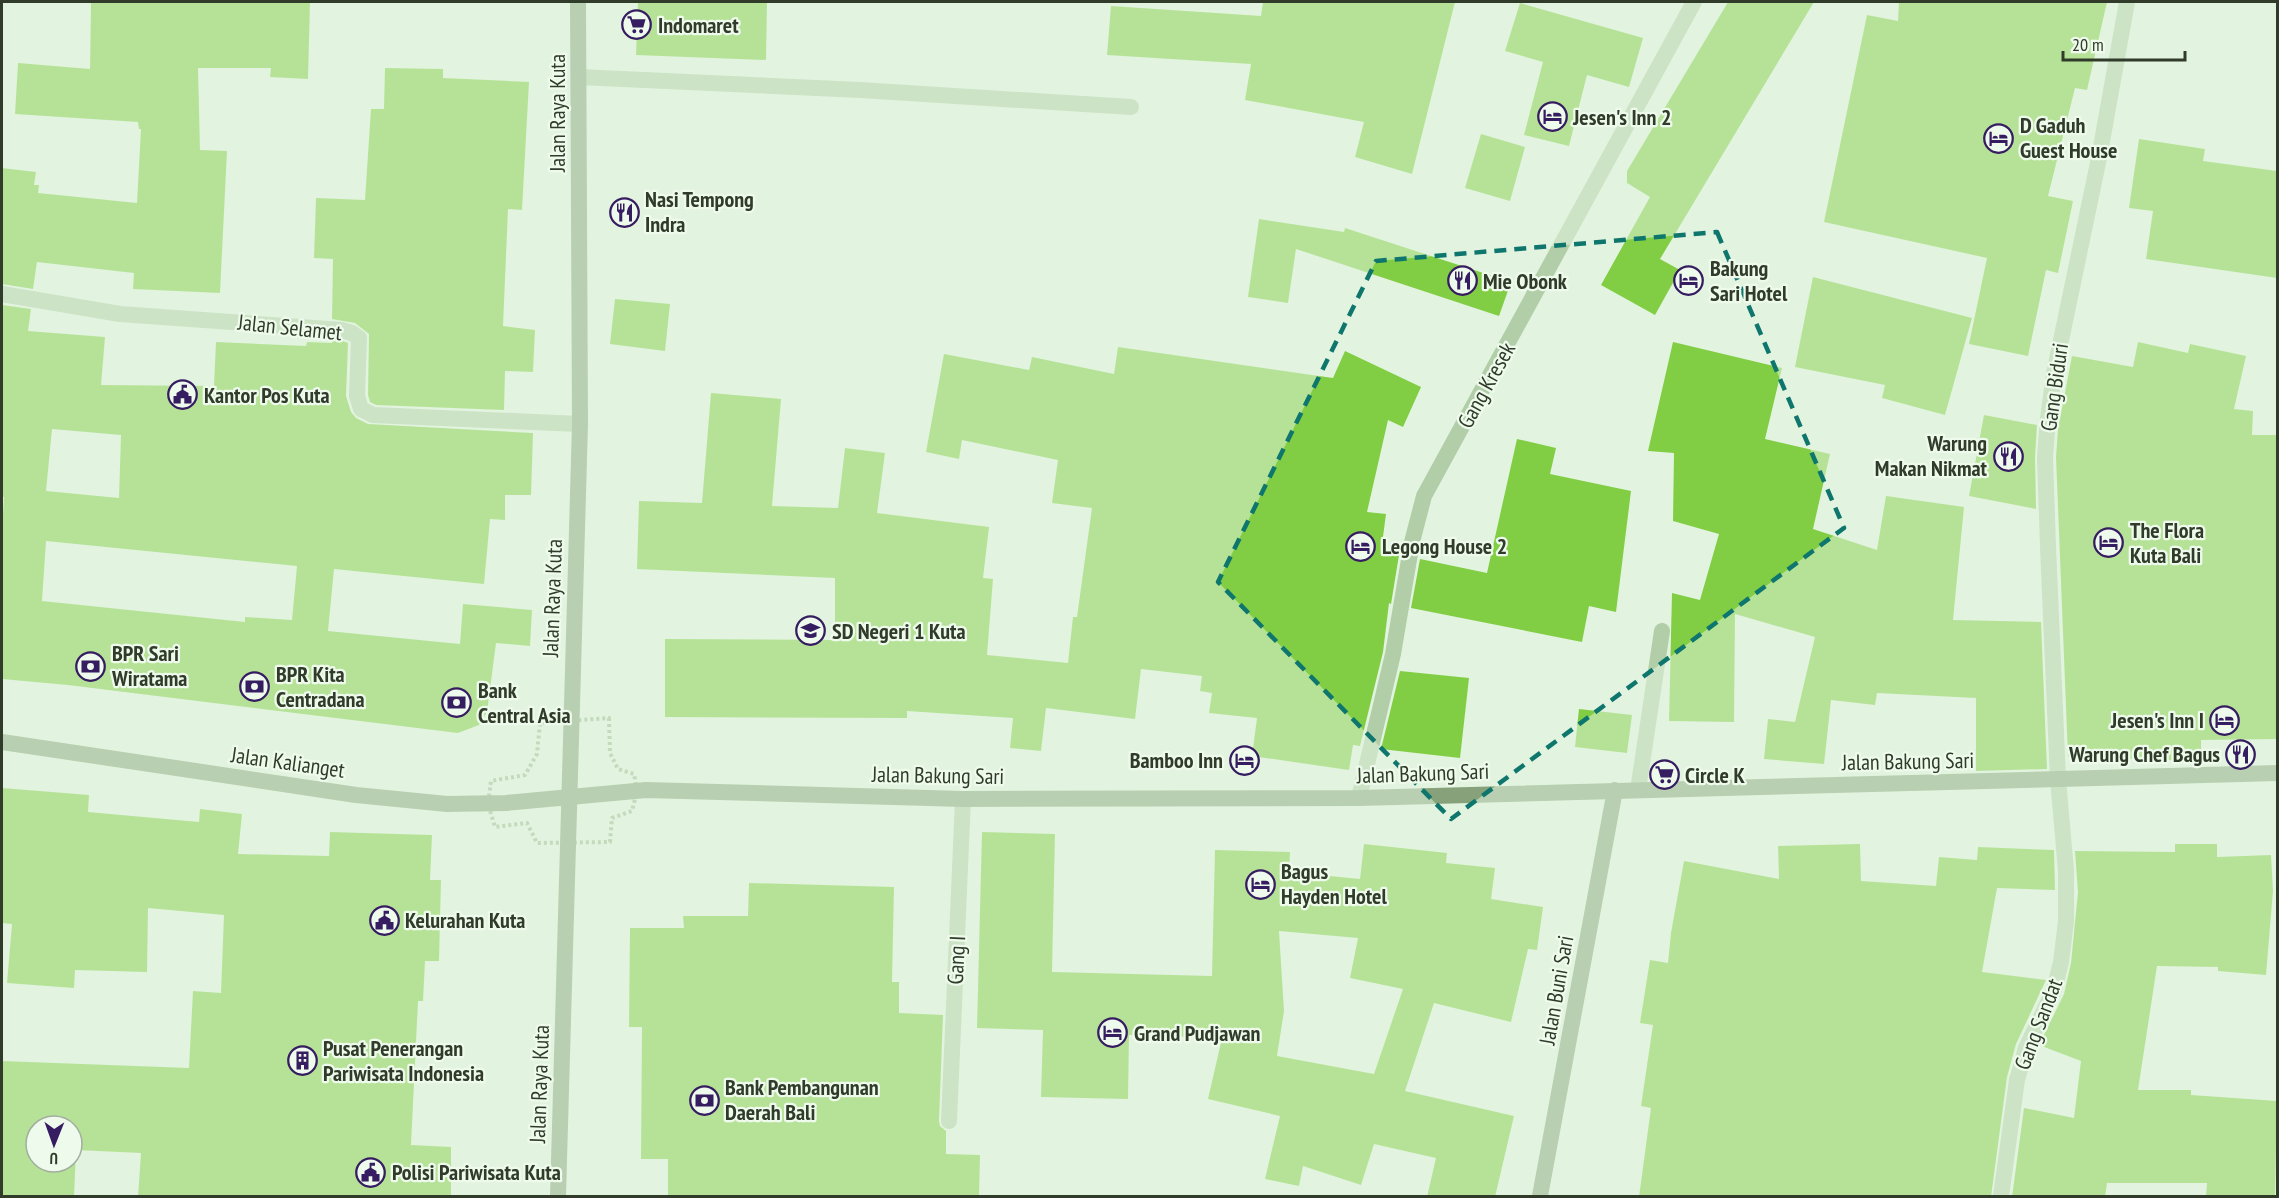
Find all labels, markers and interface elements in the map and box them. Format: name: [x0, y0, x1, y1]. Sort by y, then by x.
supermarket icon: Indomaret: [621, 9, 653, 41]
place label: Indomaret: [658, 11, 739, 39]
scale bar: [2063, 24, 2184, 62]
text: 20 m: [2072, 33, 2104, 56]
street label: Jalan Raya Kuta: [543, 54, 571, 173]
hotel icon: Jesen's Inn 2: [1536, 101, 1568, 133]
place label: Jesen's Inn 2: [1572, 103, 1671, 131]
place label: D Gaduh Guest House: [2020, 111, 2117, 164]
hotel icon: D Gaduh Guest House: [1983, 122, 2015, 154]
place label: Nasi Tempong Indra: [645, 185, 754, 238]
restaurant icon: Nasi Tempong Indra: [608, 196, 640, 228]
place label: Bakung Sari Hotel: [1710, 254, 1788, 307]
restaurant icon: Mie Obonk: [1446, 265, 1478, 297]
hotel icon: Bakung Sari Hotel: [1673, 265, 1705, 297]
place label: Mie Obonk: [1483, 267, 1568, 295]
street label: Jalan Selamet: [236, 308, 343, 346]
street label: Gang Kresek: [1451, 337, 1521, 433]
street label: Gang Biduri: [2034, 341, 2074, 433]
public building icon: Kantor Pos Kuta: [167, 379, 199, 411]
place label: Kantor Pos Kuta: [204, 381, 329, 409]
place label: Warung Makan Nikmat: [1875, 429, 1988, 482]
restaurant icon: Warung Makan Nikmat: [1992, 440, 2024, 472]
place label: The Flora Kuta Bali: [2130, 516, 2204, 569]
hotel icon: The Flora Kuta Bali: [2093, 527, 2125, 559]
hotel icon: Legong House 2: [1345, 530, 1377, 562]
place label: Legong House 2: [1382, 532, 1507, 560]
street label: Jalan Raya Kuta: [536, 538, 568, 659]
school or university icon: SD Negeri 1 Kuta: [795, 615, 827, 647]
place label: SD Negeri 1 Kuta: [832, 617, 965, 645]
place label: BPR Sari Wiratama: [111, 639, 187, 692]
bank icon: BPR Sari Wiratama: [75, 650, 107, 682]
place label: BPR Kita Centradana: [276, 660, 364, 713]
bank icon: BPR Kita Centradana: [239, 671, 271, 703]
place label: Bank Central Asia: [478, 676, 571, 729]
bank icon: Bank Central Asia: [441, 687, 473, 719]
hotel icon: Jesen's Inn I: [2209, 704, 2241, 736]
place label: Jesen's Inn I: [2110, 706, 2204, 734]
restaurant icon: Warung Chef Bagus: [2225, 738, 2257, 770]
street label: Jalan Kalianget: [228, 740, 347, 784]
place label: Warung Chef Bagus: [2068, 740, 2220, 768]
hotel icon: Bamboo Inn: [1228, 744, 1260, 776]
place label: Bamboo Inn: [1130, 746, 1223, 774]
street label: Jalan Bakung Sari: [1841, 746, 1974, 776]
street label: Jalan Bakung Sari: [1355, 757, 1490, 789]
supermarket icon: Circle K: [1648, 759, 1680, 791]
street label: Jalan Bakung Sari: [871, 760, 1004, 790]
place label: Circle K: [1685, 761, 1745, 789]
place label: Bagus Hayden Hotel: [1281, 857, 1388, 910]
hotel icon: Bagus Hayden Hotel: [1244, 868, 1276, 900]
public building icon: Kelurahan Kuta: [368, 904, 400, 936]
place label: Kelurahan Kuta: [405, 906, 525, 934]
street label: Jalan Buni Sari: [1532, 933, 1579, 1048]
street label: Gang I: [941, 935, 971, 985]
street label: Gang Sandat: [2008, 974, 2068, 1074]
hotel icon: Grand Pudjawan: [1097, 1017, 1129, 1049]
place label: Grand Pudjawan: [1134, 1019, 1261, 1047]
street label: Jalan Raya Kuta: [523, 1024, 555, 1145]
place label: Pusat Penerangan Pariwisata Indonesia: [323, 1034, 484, 1087]
building icon: Pusat Penerangan Pariwisata Indonesia: [286, 1045, 318, 1077]
place label: Bank Pembangunan Daerah Bali: [725, 1073, 879, 1126]
bank icon: Bank Pembangunan Daerah Bali: [688, 1084, 720, 1116]
north arrow: [24, 1114, 84, 1174]
text: U: [49, 1149, 58, 1169]
public building icon: Polisi Pariwisata Kuta: [355, 1156, 387, 1188]
place label: Polisi Pariwisata Kuta: [392, 1158, 561, 1186]

